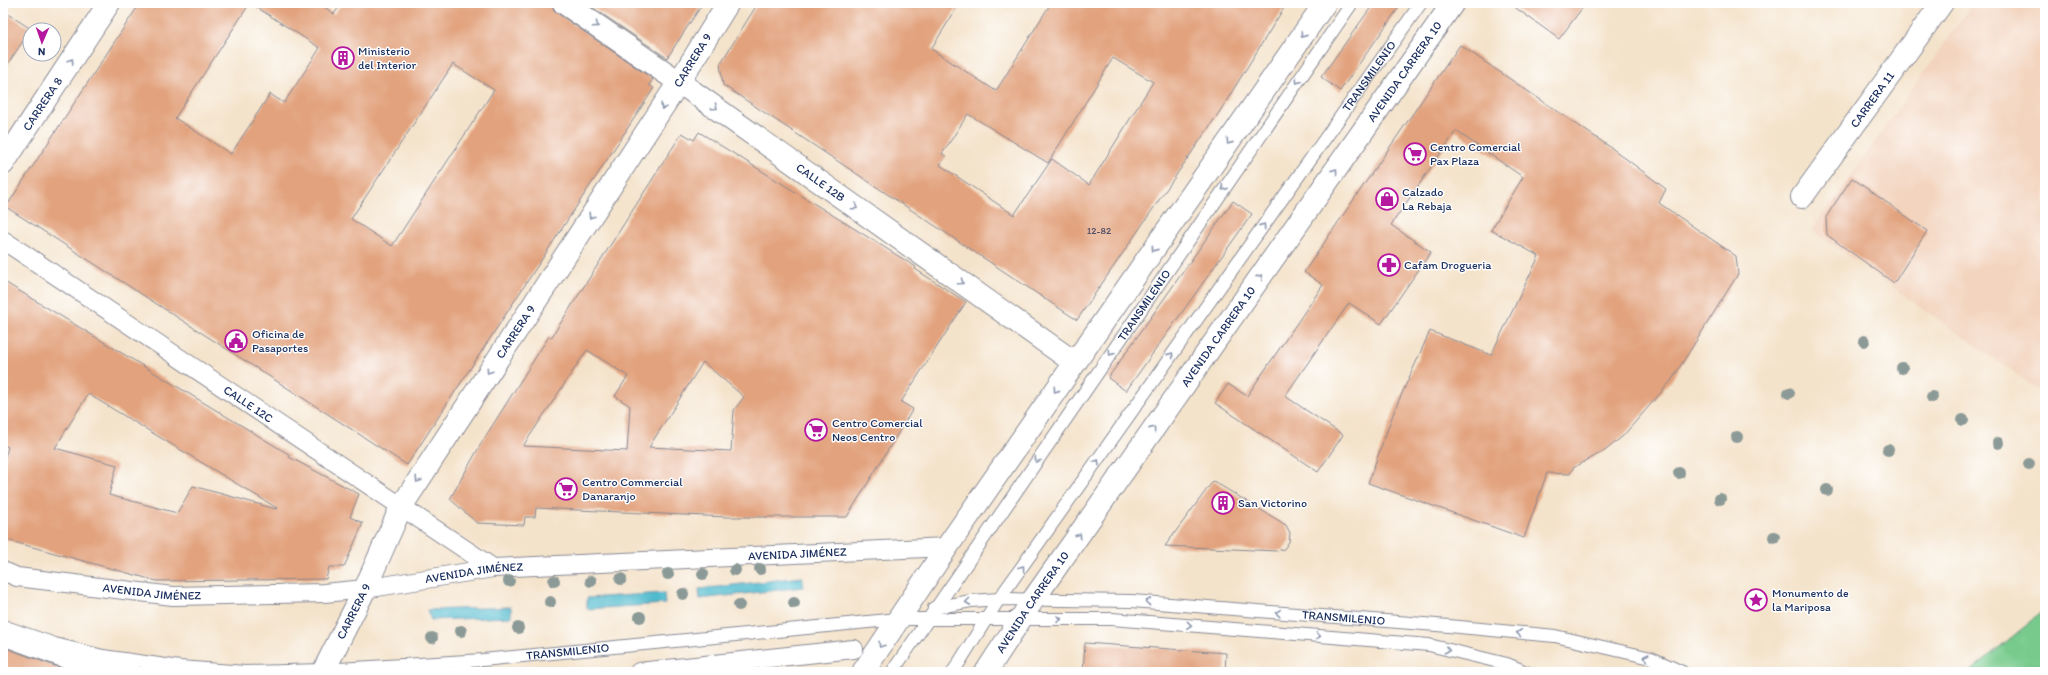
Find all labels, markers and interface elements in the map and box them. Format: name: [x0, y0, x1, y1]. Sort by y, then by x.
street label: AVENIDA CARRERA 10: [1365, 19, 1445, 125]
one-way arrow: [592, 20, 599, 27]
north arrow: [22, 22, 62, 62]
street label: CARRERA 9: [670, 31, 714, 90]
one-way arrow: [1300, 31, 1308, 38]
street label: TRANSMILENIO: [1339, 38, 1399, 114]
place label: Ministerio del Interior: [358, 44, 417, 72]
text: N: [38, 45, 46, 58]
building icon: Ministerio del Interior: [330, 45, 356, 71]
one-way arrow: [66, 58, 73, 65]
street label: CARRERA 11: [1847, 69, 1897, 130]
street label: CARRERA 8: [20, 74, 66, 133]
one-way arrow: [1295, 77, 1303, 84]
one-way arrow: [710, 102, 717, 109]
one-way arrow: [660, 103, 668, 110]
one-way arrow: [1226, 138, 1234, 145]
place label: Centro Comercial Pax Plaza: [1430, 140, 1521, 168]
supermarket icon: Centro Comercial Pax Plaza: [1402, 141, 1428, 167]
street label: CALLE 12B: [793, 160, 848, 205]
one-way arrow: [1330, 168, 1338, 175]
one-way arrow: [1221, 184, 1229, 191]
place label: Calzado La Rebaja: [1402, 185, 1453, 213]
shop icon: Calzado La Rebaja: [1374, 186, 1400, 212]
one-way arrow: [850, 202, 857, 209]
one-way arrow: [589, 212, 596, 219]
one-way arrow: [1258, 223, 1266, 230]
house number: 12-82: [1087, 224, 1112, 237]
one-way arrow: [1152, 244, 1159, 251]
pharmacy icon: Cafam Drogueria: [1376, 252, 1402, 278]
place label: Cafam Drogueria: [1404, 258, 1492, 272]
street label: TRANSMILENIO: [1115, 267, 1174, 344]
one-way arrow: [1255, 274, 1263, 281]
one-way arrow: [956, 277, 963, 284]
street label: AVENIDA CARRERA 10: [1178, 284, 1258, 390]
street label: CARRERA 9: [493, 302, 538, 361]
place label: Oficina de Pasaportes: [252, 327, 308, 355]
public building icon: Oficina de Pasaportes: [223, 328, 249, 354]
one-way arrow: [1109, 348, 1116, 355]
one-way arrow: [1167, 352, 1174, 359]
one-way arrow: [487, 367, 494, 374]
street label: CALLE 12C: [221, 383, 276, 426]
one-way arrow: [1053, 386, 1061, 393]
place label: Centro Comercial Neos Centro: [832, 416, 923, 444]
supermarket icon: Centro Comercial Neos Centro: [803, 417, 829, 443]
one-way arrow: [1148, 427, 1155, 434]
one-way arrow: [1034, 456, 1042, 463]
one-way arrow: [1092, 459, 1099, 466]
place label: Centro Commercial Danaranjo: [582, 475, 683, 503]
one-way arrow: [415, 476, 423, 483]
supermarket icon: Centro Commercial Danaranjo: [553, 476, 579, 502]
building icon: San Victorino: [1210, 490, 1236, 516]
place label: San Victorino: [1238, 496, 1307, 510]
one-way arrow: [1074, 533, 1081, 540]
street label: AVENIDA JIMÉNEZ: [748, 545, 847, 563]
street label: AVENIDA CARRERA 10: [993, 549, 1072, 656]
street label: AVENIDA JIMÉNEZ: [424, 560, 524, 586]
one-way arrow: [1017, 565, 1024, 572]
street label: AVENIDA JIMÉNEZ: [102, 580, 201, 603]
street label: CARRERA 9: [334, 581, 374, 642]
place label: Monumento de la Mariposa: [1772, 586, 1849, 614]
place icon: Monumento de la Mariposa: [1743, 587, 1769, 613]
one-way arrow: [965, 597, 971, 606]
one-way arrow: [1145, 598, 1151, 607]
street label: TRANSMILENIO: [1301, 607, 1386, 628]
one-way arrow: [1275, 608, 1281, 617]
one-way arrow: [1056, 615, 1062, 623]
one-way arrow: [1186, 620, 1192, 629]
one-way arrow: [1516, 629, 1522, 638]
one-way arrow: [1315, 631, 1321, 640]
street label: TRANSMILENIO: [526, 641, 610, 663]
one-way arrow: [878, 641, 885, 648]
one-way arrow: [1444, 645, 1451, 653]
one-way arrow: [1643, 653, 1650, 661]

